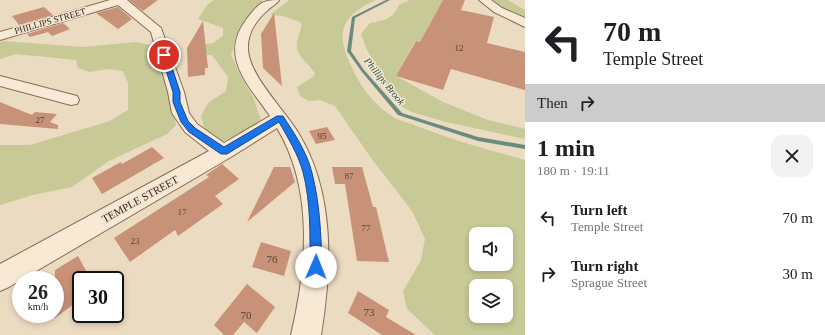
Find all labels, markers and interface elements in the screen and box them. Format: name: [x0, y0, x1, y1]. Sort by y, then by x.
street label: PHILLIPS STREET: [13, 6, 87, 36]
icon: left: [537, 16, 589, 68]
text: 70 m: [603, 16, 661, 47]
pin: [147, 38, 181, 72]
house number: 12: [455, 43, 464, 53]
icon: arrive: [153, 44, 175, 66]
text: Temple Street: [603, 49, 703, 69]
water label: Phillips Brook: [362, 55, 407, 108]
icon: right: [576, 92, 598, 114]
text: Then: [537, 95, 568, 111]
house number: 27: [36, 115, 45, 125]
house number: 95: [318, 131, 327, 141]
text: 1 min: [537, 135, 595, 161]
button: close: [771, 135, 813, 177]
text: 180 m · 19:11: [537, 163, 610, 178]
house number: 87: [345, 171, 354, 181]
street label: TEMPLE STREET: [100, 173, 181, 225]
text: Turn left: [571, 202, 628, 218]
house number: 17: [178, 207, 187, 217]
icon: left: [537, 207, 559, 229]
text: 70 m: [783, 210, 813, 226]
text: Temple Street: [571, 219, 643, 234]
house number: 77: [362, 223, 371, 233]
map controls: [469, 227, 513, 323]
button: sound: [469, 227, 513, 271]
house number: 23: [131, 236, 140, 246]
position arrow: [295, 246, 337, 288]
house number: 76: [267, 253, 278, 265]
text: Turn right: [571, 258, 638, 274]
icon: right: [537, 263, 559, 285]
text: 30 m: [783, 266, 813, 282]
speed limit sign: 30: [72, 271, 124, 323]
text: Sprague Street: [571, 275, 647, 290]
button: layers: [469, 279, 513, 323]
text: 26: [28, 281, 48, 303]
text: km/h: [28, 301, 48, 312]
house number: 73: [364, 306, 375, 318]
house number: 70: [241, 309, 252, 321]

